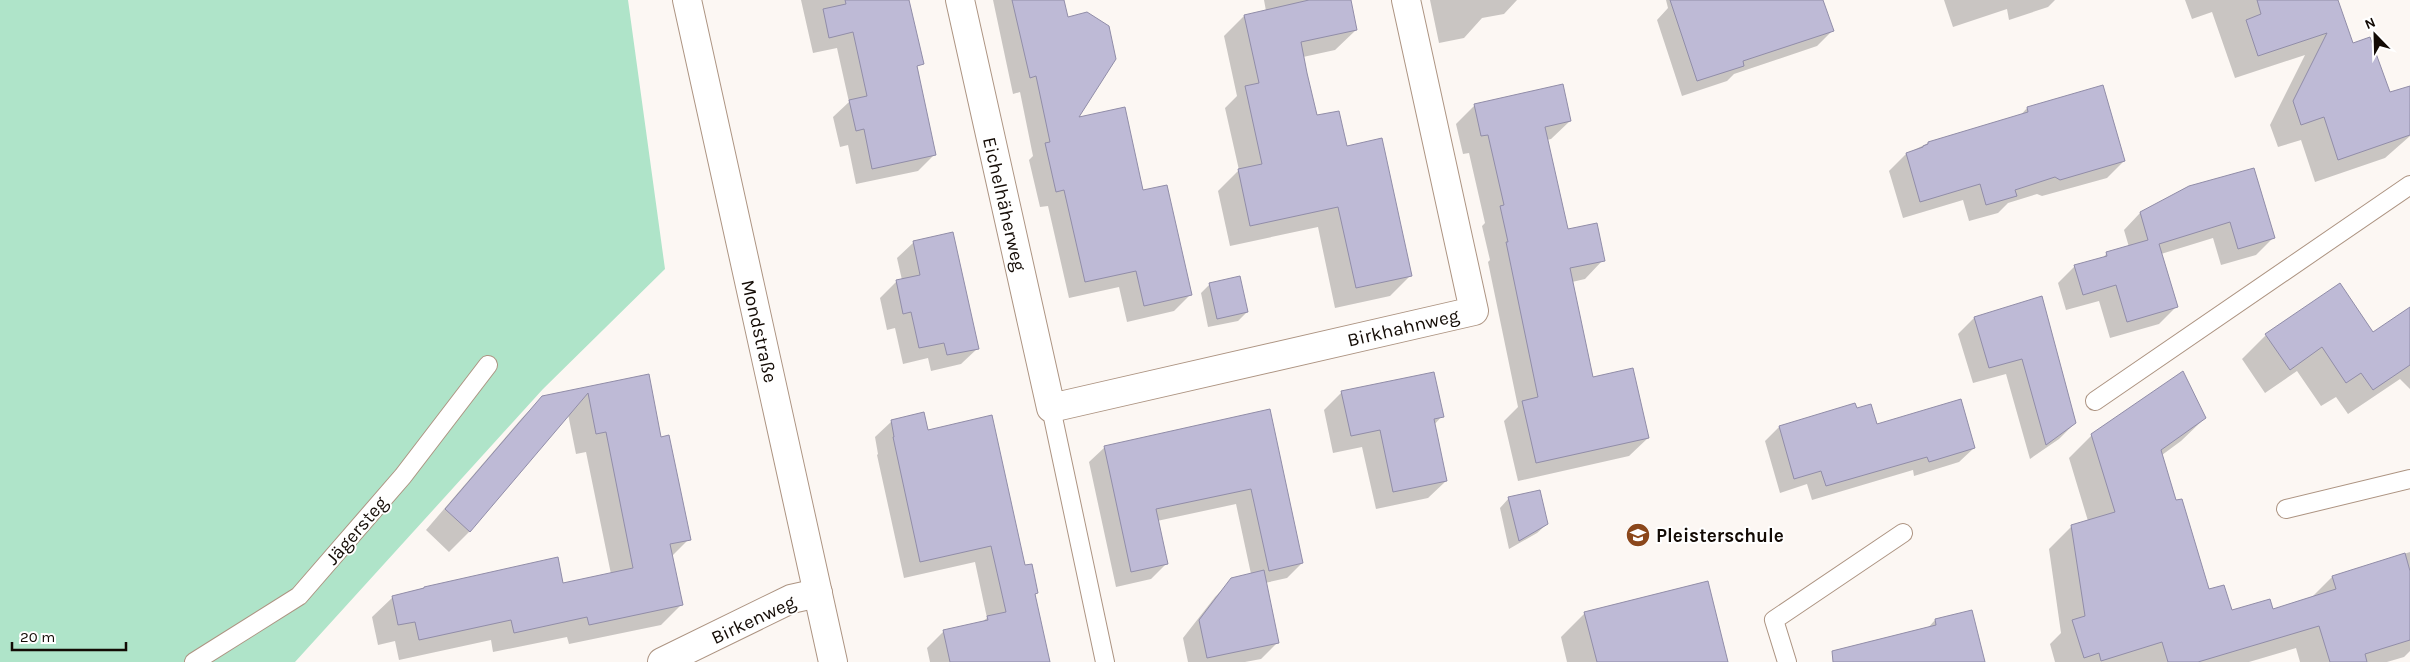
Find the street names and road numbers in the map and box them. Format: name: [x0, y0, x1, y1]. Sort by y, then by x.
street label: Eichelhäherweg: [978, 135, 1030, 274]
street label: Mondstraße: [736, 278, 782, 385]
street label: Birkhahnweg: [1345, 304, 1462, 352]
street label: Jägersteg: [321, 492, 392, 569]
street label: Birkenweg: [708, 591, 799, 649]

